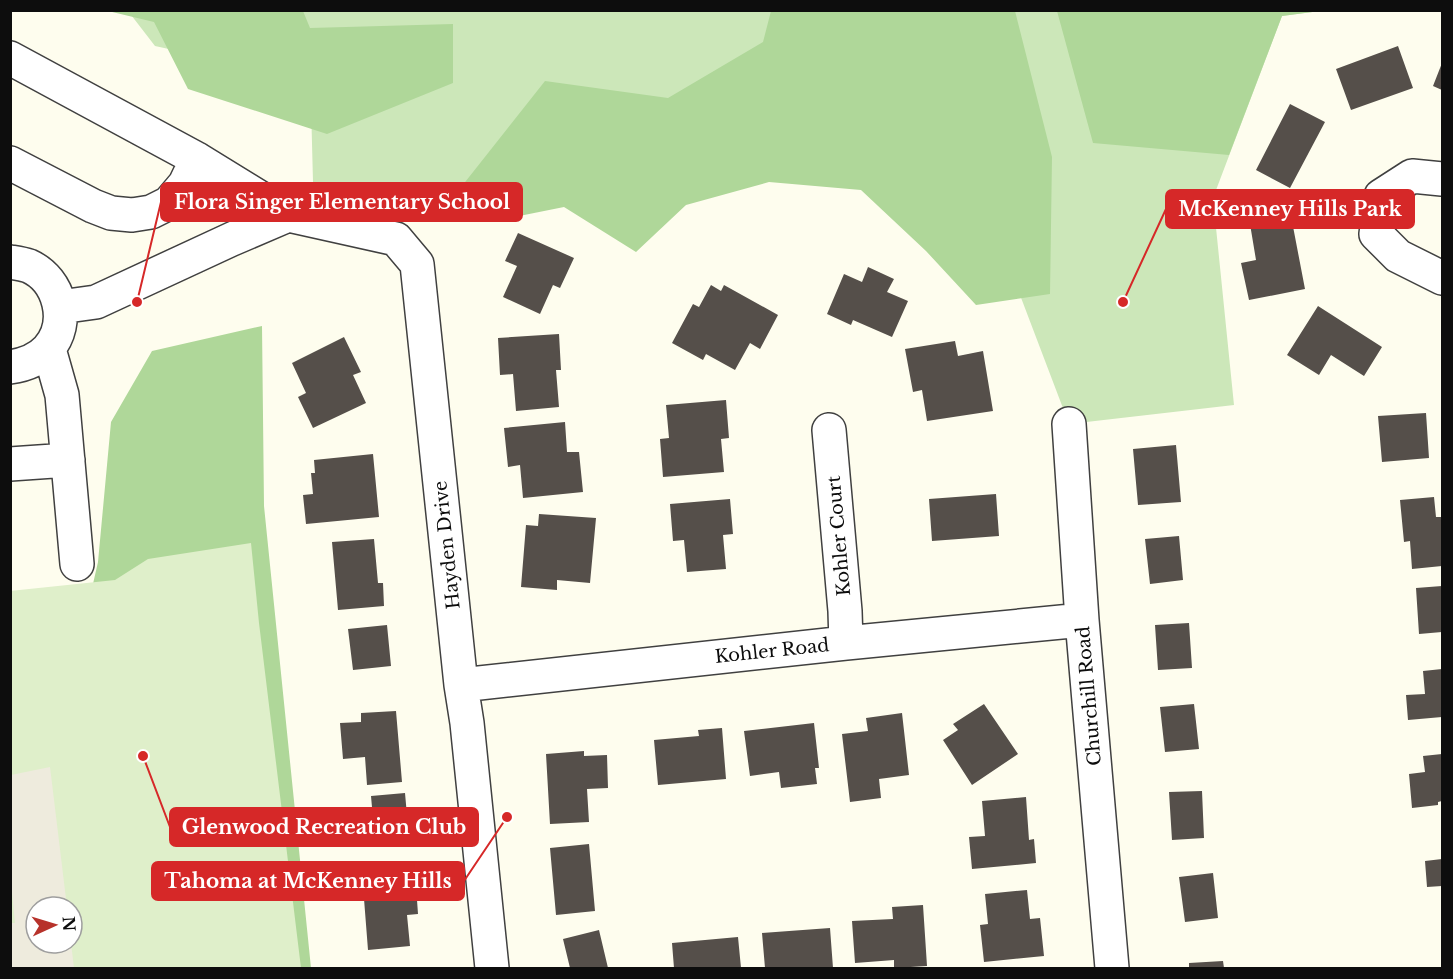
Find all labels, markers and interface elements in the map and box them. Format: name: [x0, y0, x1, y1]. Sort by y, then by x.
callout: Flora Singer Elementary School: [161, 183, 522, 221]
text: Flora Singer Elementary School: [174, 190, 510, 214]
callout: McKenney Hills Park: [1166, 190, 1414, 228]
text: McKenney Hills Park: [1178, 197, 1402, 221]
street label: Kohler Court: [823, 475, 855, 597]
street label: Hayden Drive: [429, 480, 465, 610]
street label: Churchill Road: [1072, 625, 1106, 767]
street label: Kohler Road: [714, 634, 830, 668]
callout: Glenwood Recreation Club: [170, 808, 478, 846]
text: Glenwood Recreation Club: [182, 815, 466, 839]
callout: Tahoma at McKenney Hills: [152, 862, 464, 900]
text: Tahoma at McKenney Hills: [164, 869, 452, 893]
north arrow: [24, 895, 84, 955]
text: N: [58, 916, 79, 932]

